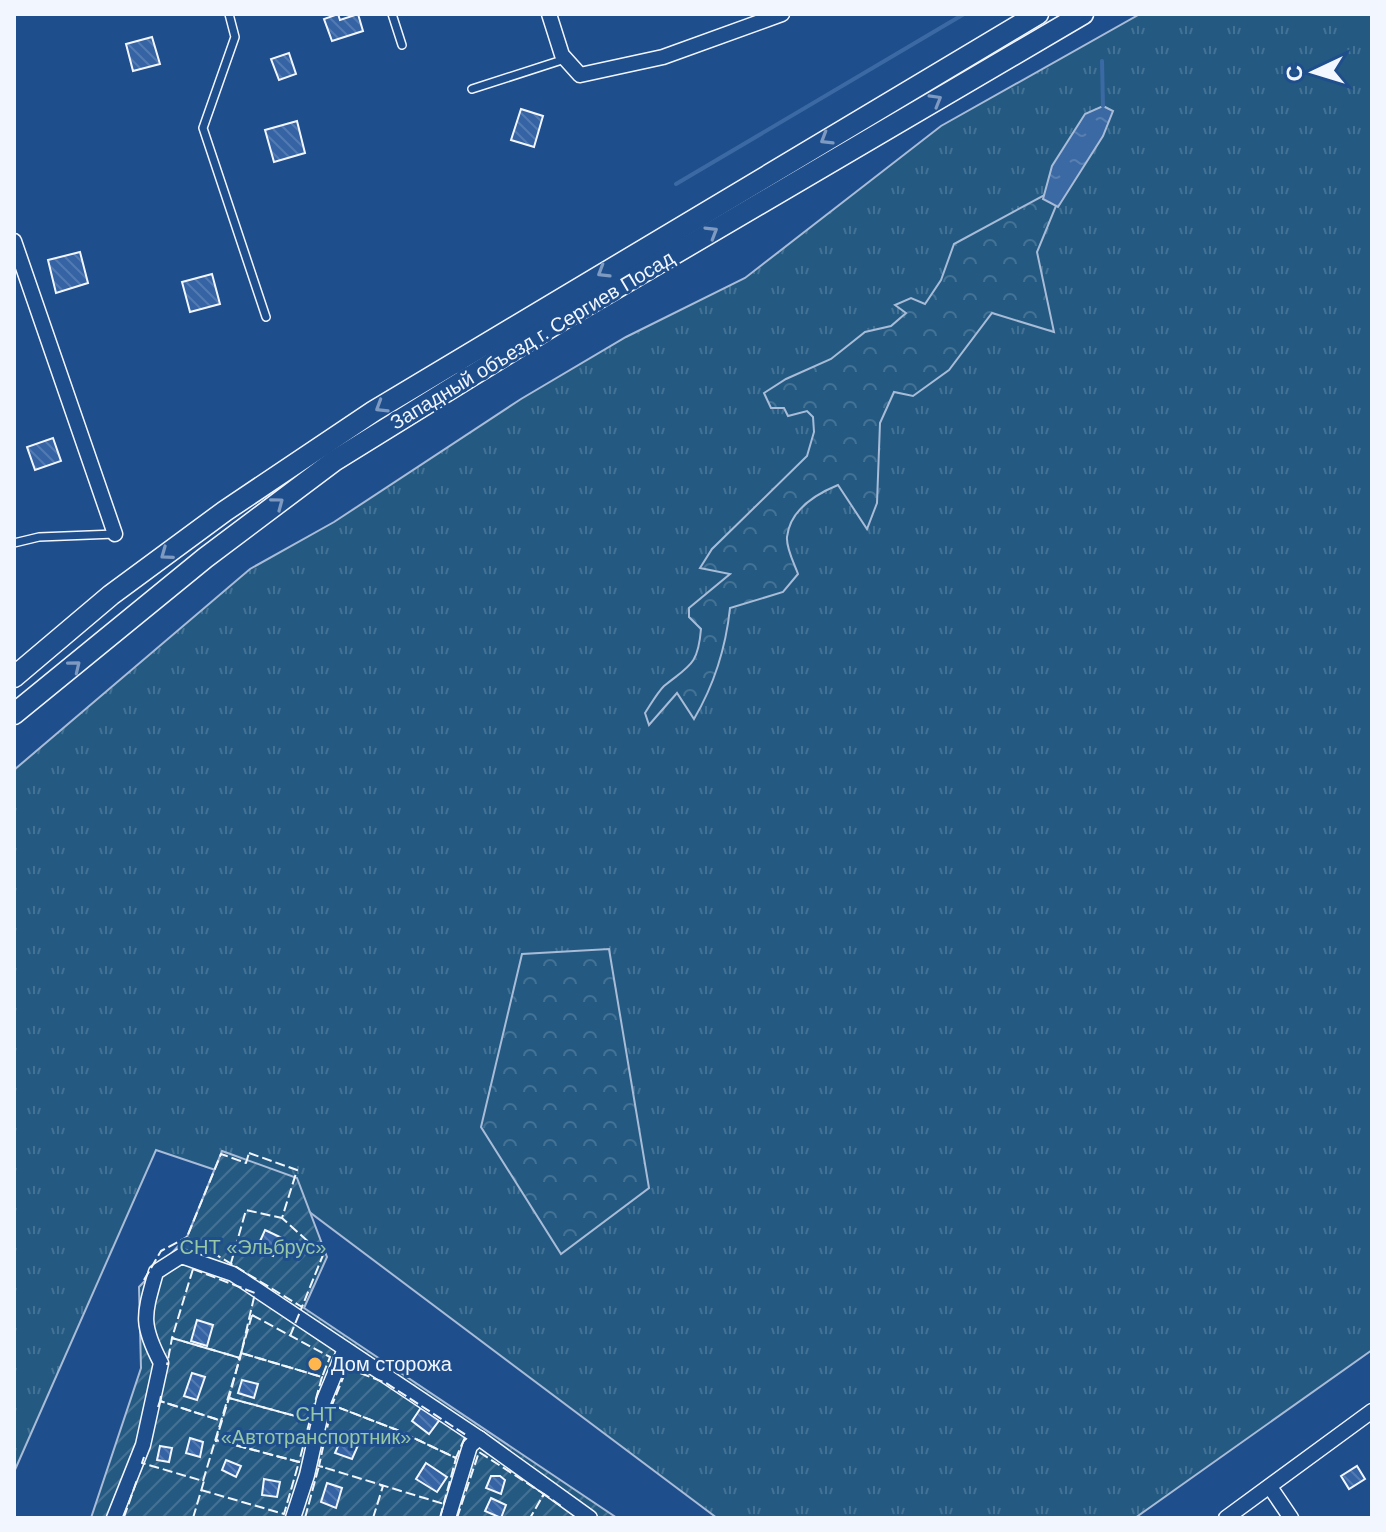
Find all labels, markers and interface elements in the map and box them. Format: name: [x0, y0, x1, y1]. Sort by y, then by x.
north arrow: [1274, 32, 1354, 112]
text: С: [1282, 64, 1308, 82]
one-way arrow: [927, 94, 942, 110]
one-way arrow: [820, 129, 835, 145]
one-way arrow: [703, 226, 718, 242]
street label: Западный объезд г. Сергиев Посад: [386, 246, 678, 434]
one-way arrow: [597, 262, 612, 278]
one-way arrow: [375, 397, 389, 412]
one-way arrow: [269, 499, 284, 513]
one-way arrow: [161, 545, 175, 559]
one-way arrow: [66, 661, 81, 675]
park label: СНТ «Эльбрус»: [180, 1236, 326, 1258]
place label: Дом сторожа: [331, 1353, 453, 1375]
marker: Дом сторожа: [306, 1355, 324, 1373]
park label: СНТ «Автотранспортник»: [221, 1403, 411, 1448]

